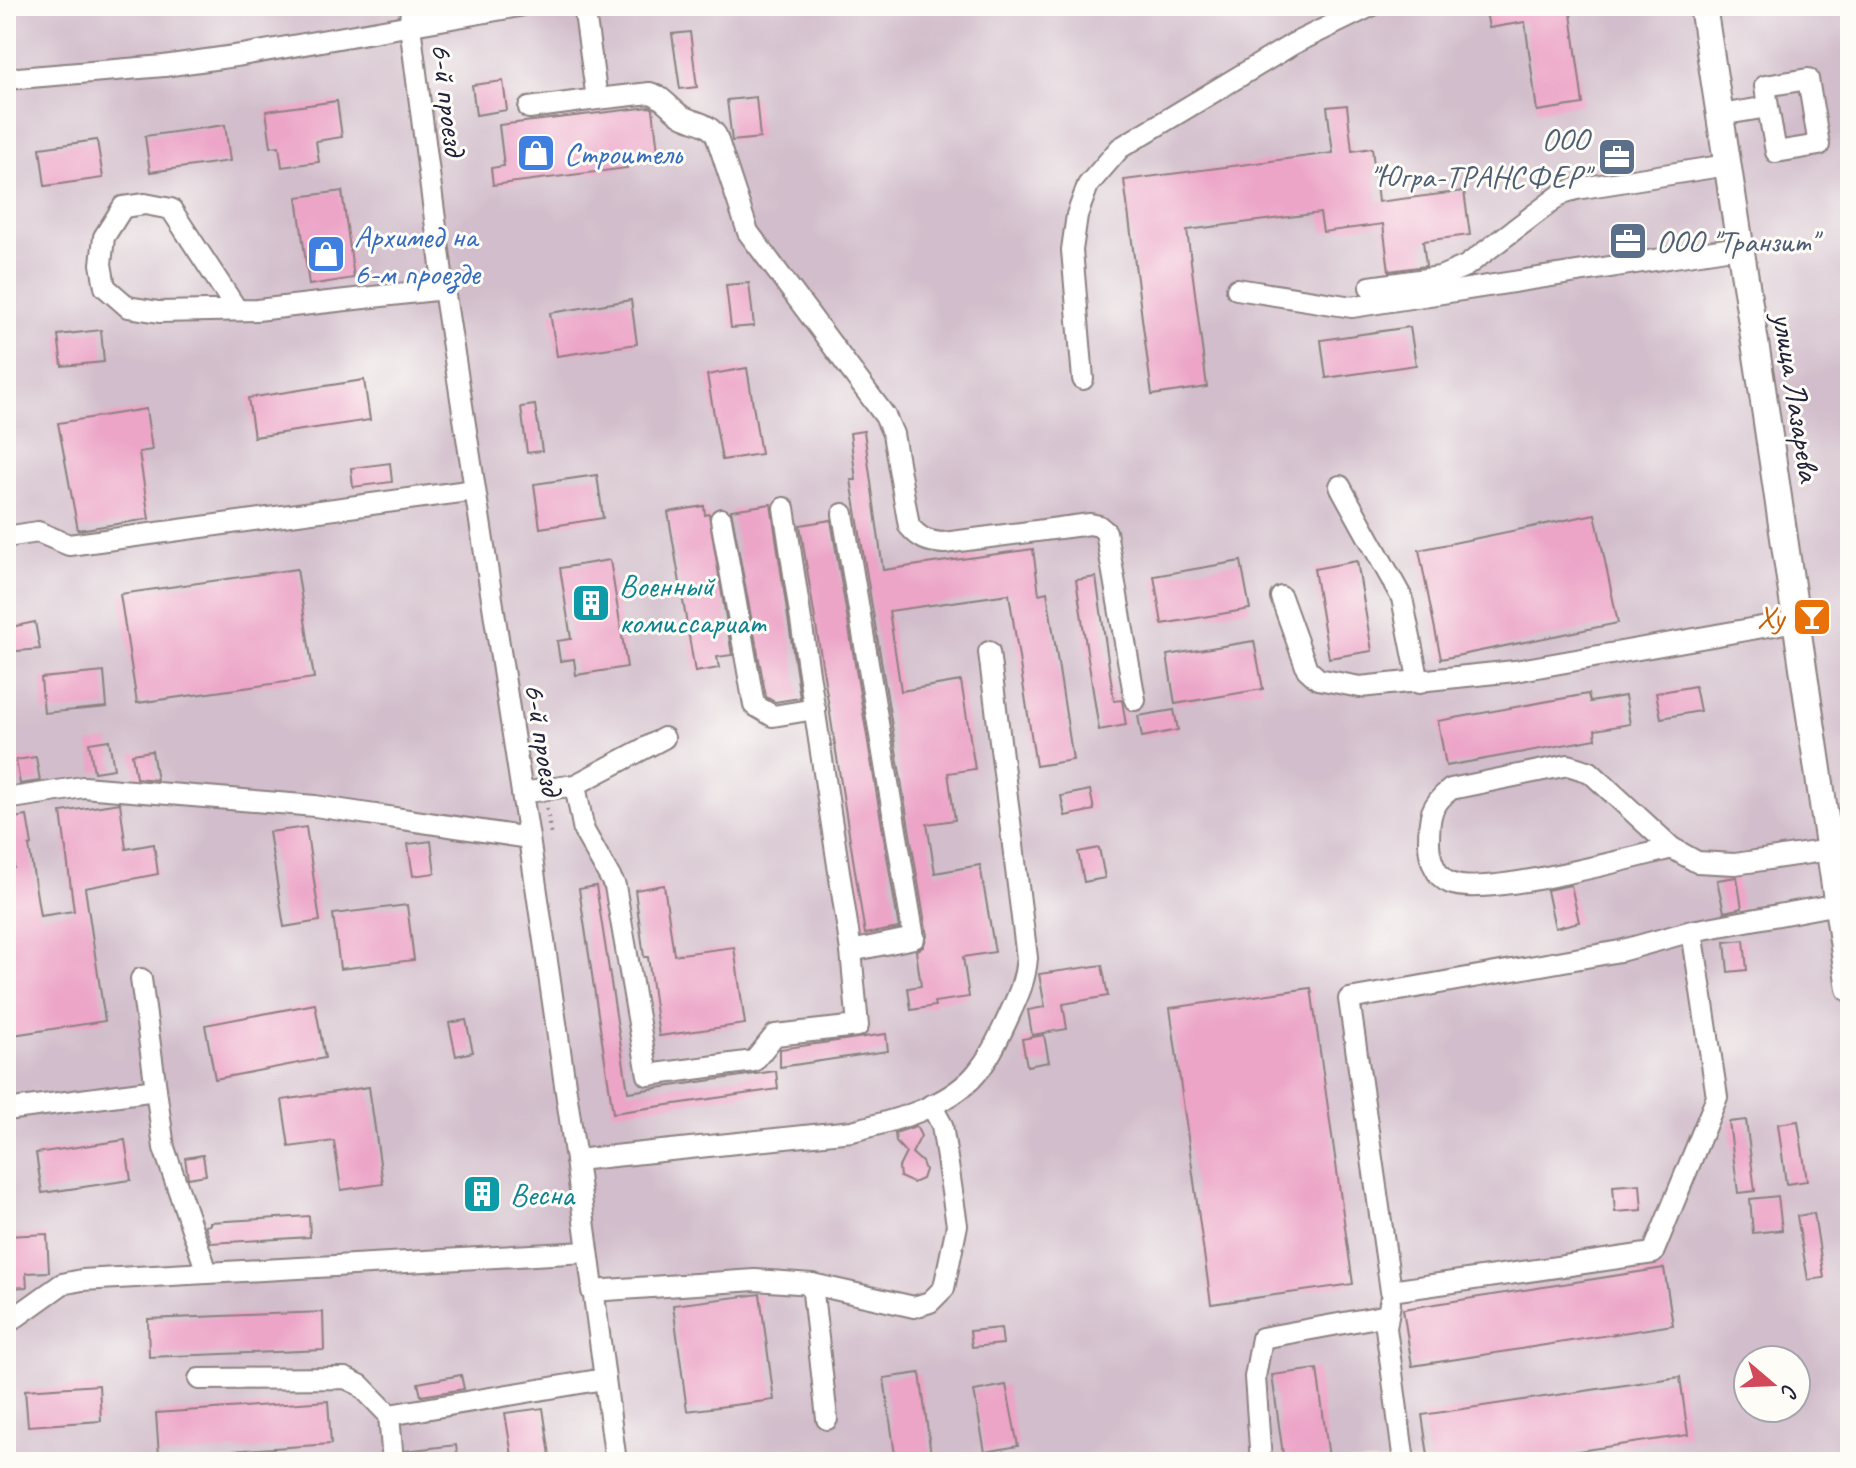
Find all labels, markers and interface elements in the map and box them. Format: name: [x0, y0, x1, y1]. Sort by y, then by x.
street label: 6-й проезд: [421, 41, 476, 160]
place label: ООО "Югра-ТРАНСФЕР": [1369, 119, 1595, 197]
shop icon: Строитель: [515, 132, 557, 174]
place label: Строитель: [564, 133, 684, 174]
office icon: ООО "Югра-ТРАНСФЕР": [1596, 136, 1638, 178]
place label: Архимед на 6-м проезде: [354, 216, 482, 294]
office icon: ООО "Транзит": [1607, 220, 1649, 262]
place label: ООО "Транзит": [1656, 221, 1823, 262]
shop icon: Архимед на 6-м проезде: [305, 233, 347, 275]
street label: улица Лазарева: [1763, 308, 1830, 486]
place label: Военный комиссариат: [619, 565, 767, 643]
building icon: Военный комиссариат: [570, 582, 612, 624]
bar icon: Xy: [1791, 596, 1833, 638]
place label: Xy: [1757, 597, 1787, 638]
street label: 6-й проезд: [514, 680, 573, 801]
building icon: Весна: [461, 1173, 503, 1215]
place label: Весна: [510, 1174, 576, 1215]
north arrow: [1732, 1344, 1812, 1424]
text: С: [1774, 1381, 1805, 1403]

